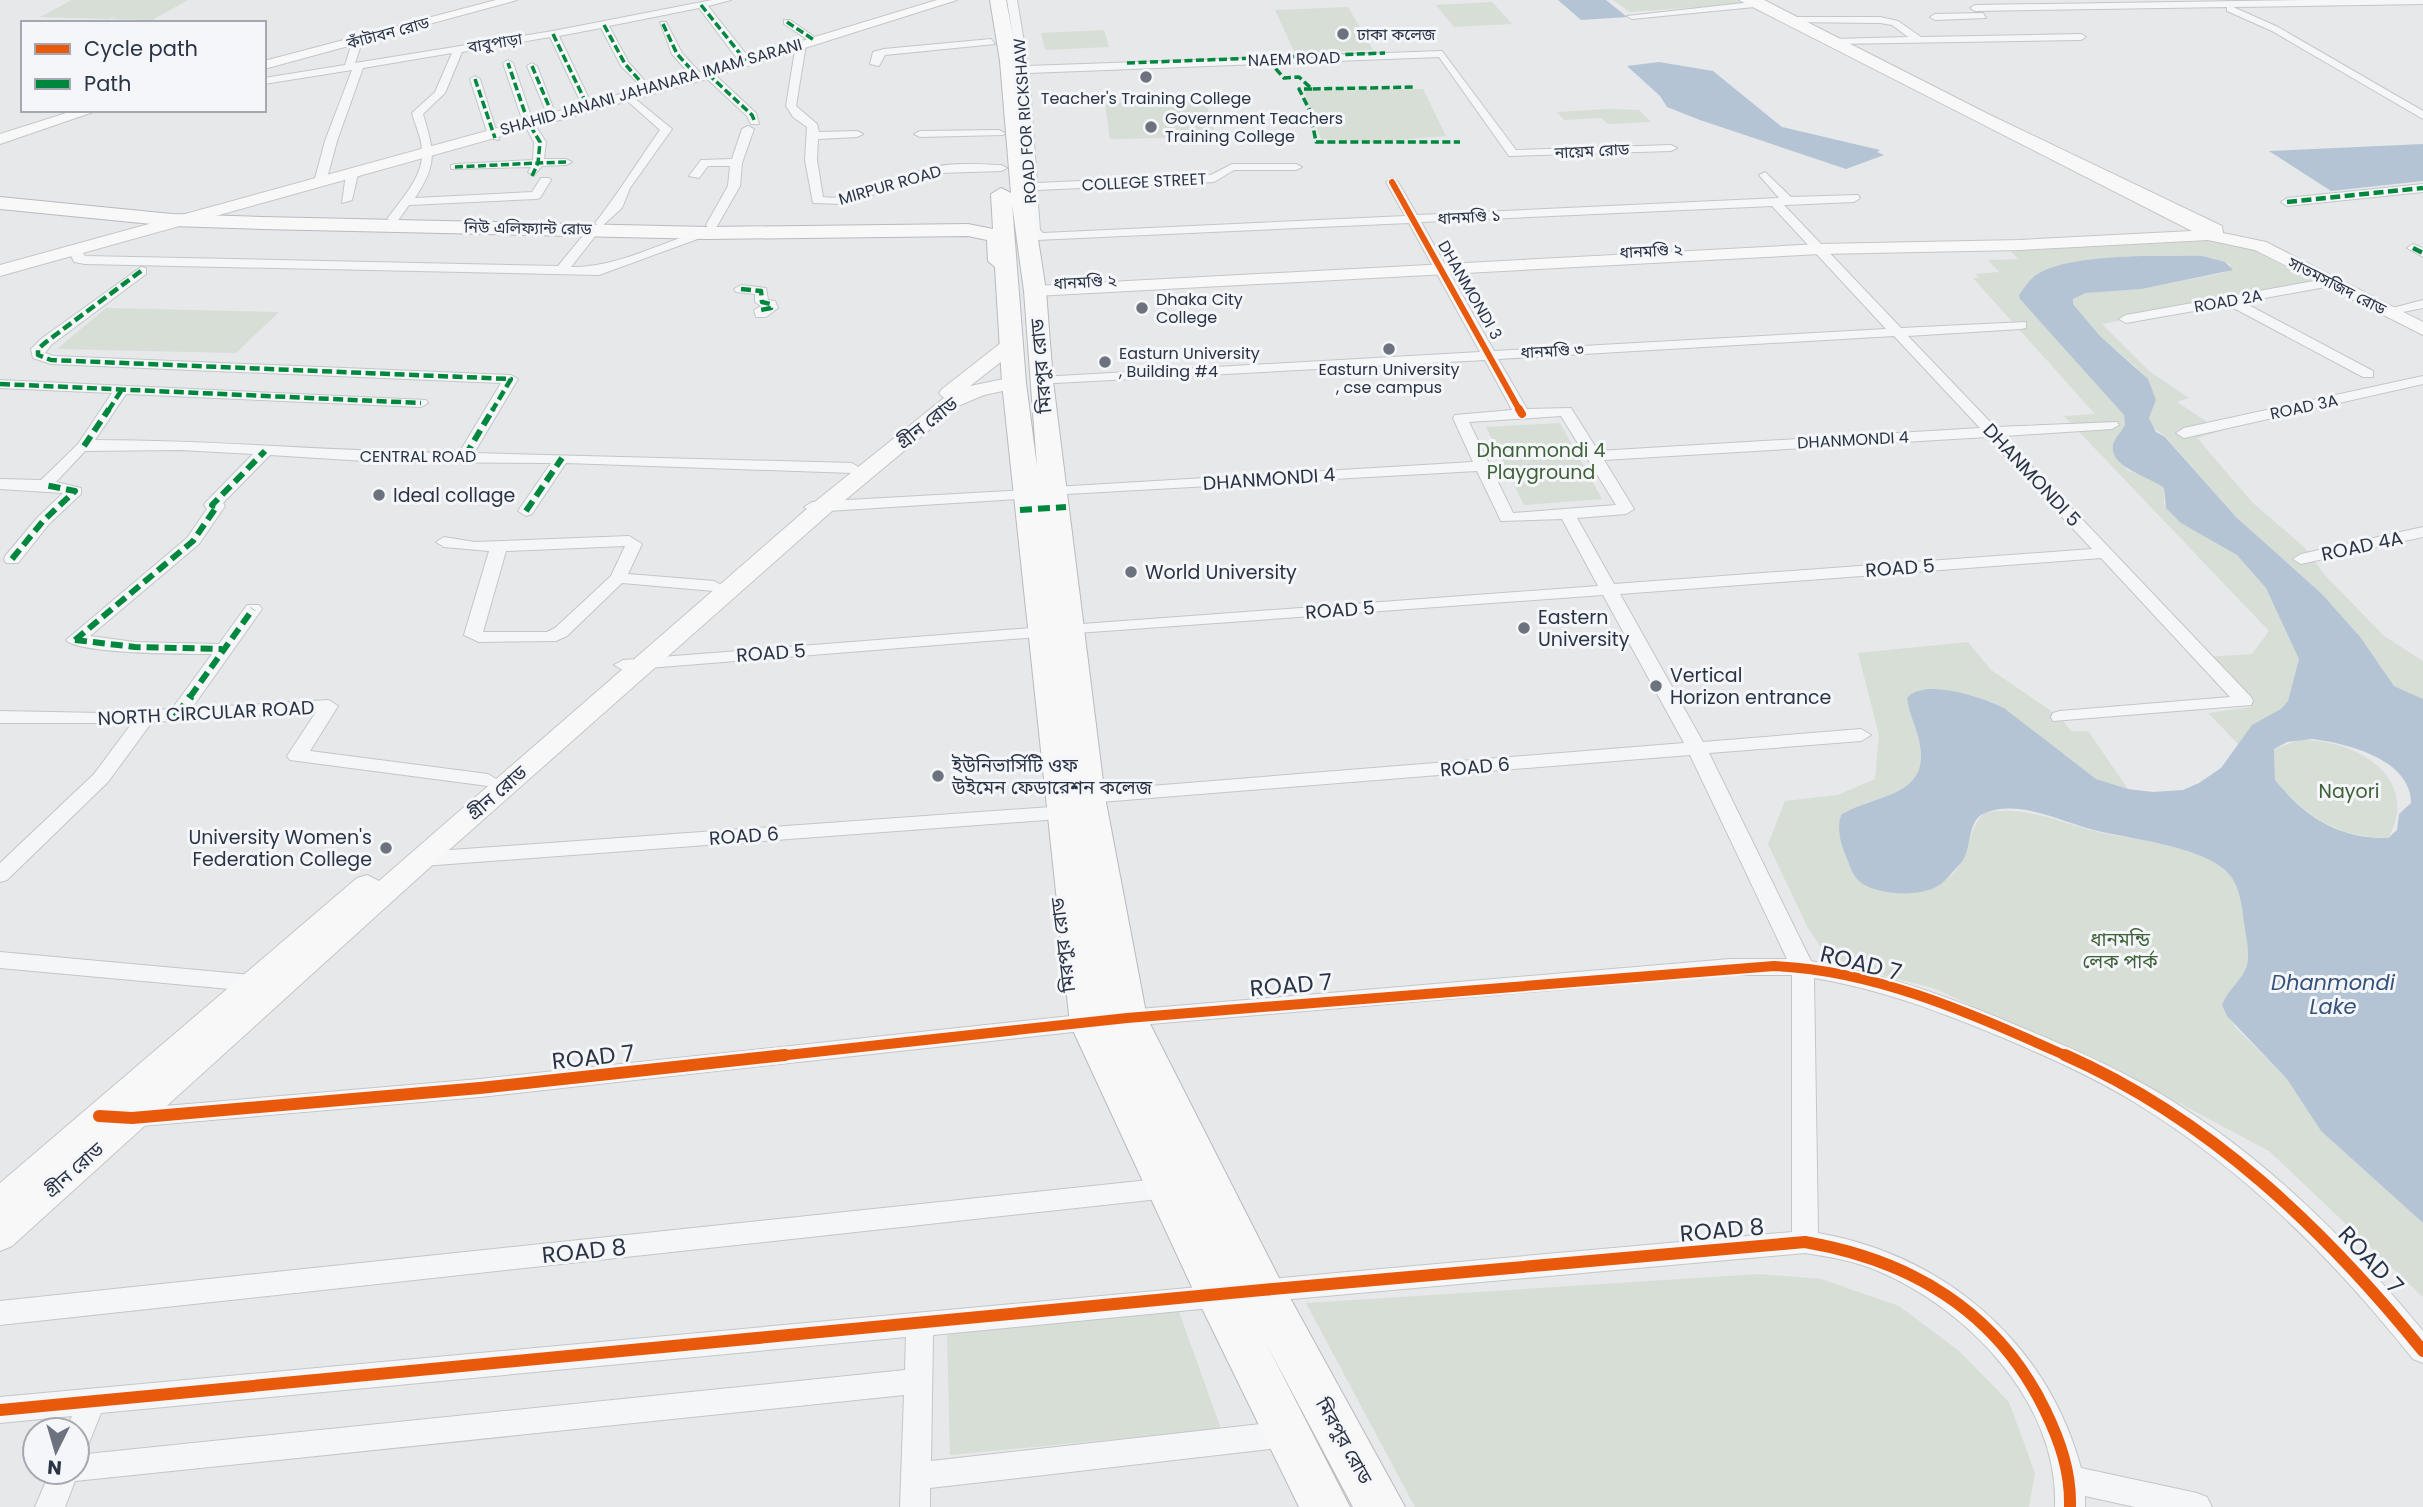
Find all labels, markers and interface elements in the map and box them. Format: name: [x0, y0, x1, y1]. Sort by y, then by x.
street label: কাঁটাবন রোড: [343, 11, 432, 55]
legend: [21, 21, 266, 112]
place label: ঢাকা কলেজ: [1356, 23, 1436, 46]
marker: ঢাকা কলেজ: [1335, 26, 1351, 42]
street label: বাবুপাড়া: [465, 27, 525, 59]
street label: SHAHID JANANI JAHANARA IMAM SARANI: [497, 33, 805, 141]
text: Cycle path: [84, 34, 198, 63]
street label: ROAD FOR RICKSHAW: [1008, 37, 1042, 204]
street label: NAEM ROAD: [1247, 46, 1341, 72]
text: Path: [84, 69, 131, 98]
marker: Teacher's Training College: [1138, 69, 1154, 85]
place label: Teacher's Training College: [1041, 87, 1251, 110]
place label: Government Teachers Training College: [1165, 107, 1343, 148]
marker: Government Teachers Training College: [1143, 119, 1159, 135]
street label: নায়েম রোড: [1553, 138, 1631, 164]
street label: MIRPUR ROAD: [836, 159, 944, 211]
street label: COLLEGE STREET: [1081, 167, 1207, 197]
street label: ধানমণ্ডি ১: [1437, 204, 1501, 230]
street label: নিউ এলিফ্যান্ট রোড: [463, 215, 593, 241]
street label: DHANMONDI 3: [1432, 236, 1508, 344]
street label: ধানমণ্ডি ২: [1619, 238, 1684, 264]
street label: সাতমসজিদ রোড: [2283, 251, 2391, 321]
street label: ধানমণ্ডি ২: [1053, 269, 1118, 295]
street label: ROAD 2A: [2192, 284, 2264, 318]
place label: Dhaka City College: [1156, 288, 1243, 329]
marker: Dhaka City College: [1134, 300, 1150, 316]
street label: মিরপুর রোড: [1023, 317, 1059, 415]
street label: ধানমণ্ডি ৩: [1520, 338, 1585, 364]
marker: Easturn University , cse campus: [1381, 341, 1397, 357]
place label: Easturn University , Building #4: [1118, 342, 1260, 383]
marker: Easturn University , Building #4: [1097, 354, 1113, 370]
place label: Easturn University , cse campus: [1319, 358, 1459, 399]
street label: ROAD 3A: [2268, 389, 2340, 425]
street label: গ্রীন রোড: [890, 390, 964, 456]
street label: DHANMONDI 5: [1977, 417, 2087, 533]
street label: DHANMONDI 4: [1797, 426, 1909, 454]
park label: Dhanmondi 4 Playground: [1476, 437, 1606, 486]
street label: CENTRAL ROAD: [360, 445, 476, 468]
street label: DHANMONDI 4: [1202, 461, 1336, 497]
place label: Ideal collage: [393, 482, 515, 509]
marker: Ideal collage: [371, 487, 387, 503]
street label: ROAD 4A: [2319, 524, 2405, 568]
street label: ROAD 5: [1864, 552, 1936, 584]
place label: World University: [1145, 559, 1297, 586]
marker: World University: [1123, 564, 1139, 580]
street label: ROAD 5: [1304, 594, 1376, 626]
place label: Eastern University: [1538, 604, 1630, 653]
marker: Eastern University: [1516, 620, 1532, 636]
street label: ROAD 5: [735, 637, 807, 669]
place label: Vertical Horizon entrance: [1670, 662, 1831, 711]
marker: Vertical Horizon entrance: [1648, 678, 1664, 694]
street label: NORTH CIRCULAR ROAD: [97, 694, 315, 732]
street label: ROAD 6: [1439, 751, 1511, 783]
place label: ইউনিভার্সিটি ওফ উইমেন ফেডারেশন কলেজ: [951, 752, 1153, 801]
street label: গ্রীন রোড: [461, 759, 533, 827]
marker: ইউনিভার্সিটি ওফ উইমেন ফেডারেশন কলেজ: [930, 768, 946, 784]
park label: Nayori: [2319, 778, 2379, 805]
street label: ROAD 6: [708, 820, 780, 852]
place label: University Women's Federation College: [188, 824, 372, 873]
marker: University Women's Federation College: [378, 840, 394, 856]
street label: মিরপুর রোড: [1044, 896, 1082, 995]
park label: ধানমন্ডি লেক পার্ক: [2082, 926, 2158, 975]
street label: ROAD 7: [1817, 937, 1905, 989]
street label: ROAD 7: [1248, 965, 1334, 1005]
water label: Dhanmondi Lake: [2271, 968, 2396, 1021]
street label: ROAD 7: [550, 1037, 636, 1077]
street label: গ্রীন রোড: [38, 1136, 110, 1204]
street label: ROAD 8: [1679, 1210, 1765, 1250]
street label: ROAD 7: [2331, 1219, 2411, 1301]
street label: ROAD 8: [540, 1231, 628, 1271]
street label: মিরপুর রোড: [1309, 1392, 1379, 1489]
north arrow: [21, 1416, 91, 1486]
text: N: [46, 1453, 63, 1482]

